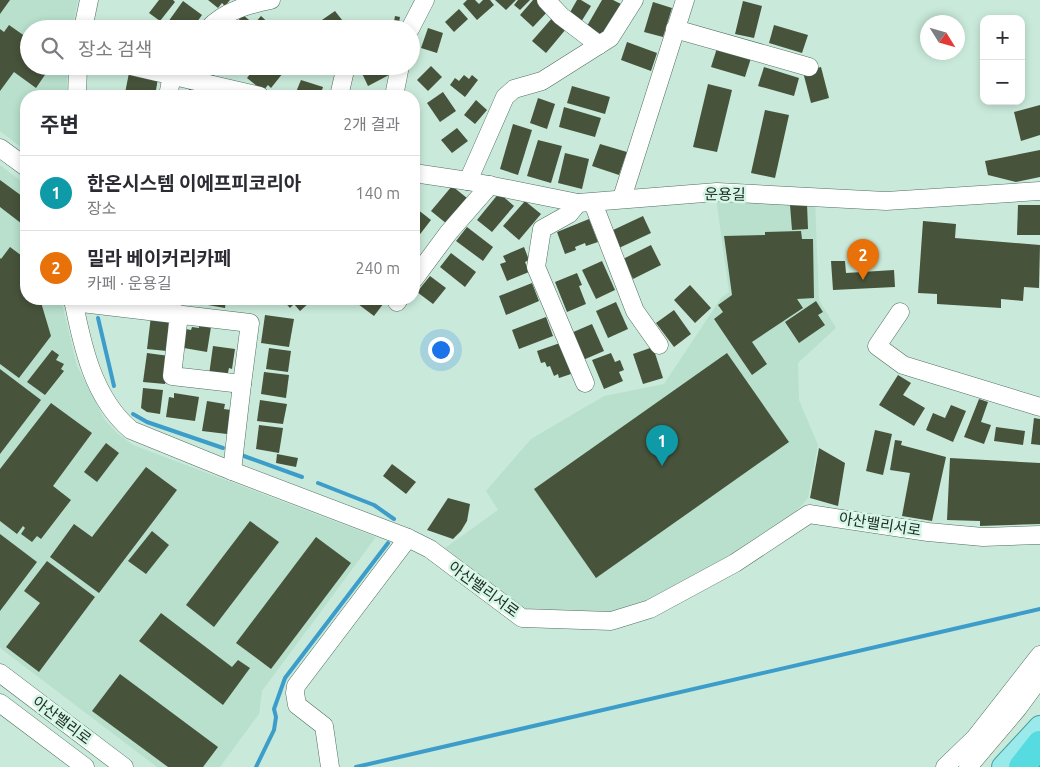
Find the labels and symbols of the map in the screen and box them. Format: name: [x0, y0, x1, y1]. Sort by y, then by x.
north arrow: [920, 15, 965, 60]
street label: 운용길: [704, 185, 746, 203]
pin: 2: [847, 239, 879, 280]
your location: [428, 337, 454, 363]
pin: 1: [646, 425, 678, 466]
street label: 아산밸리서로: [838, 509, 922, 539]
street label: 아산밸리서로: [446, 558, 522, 620]
street label: 아산밸리로: [29, 692, 95, 748]

